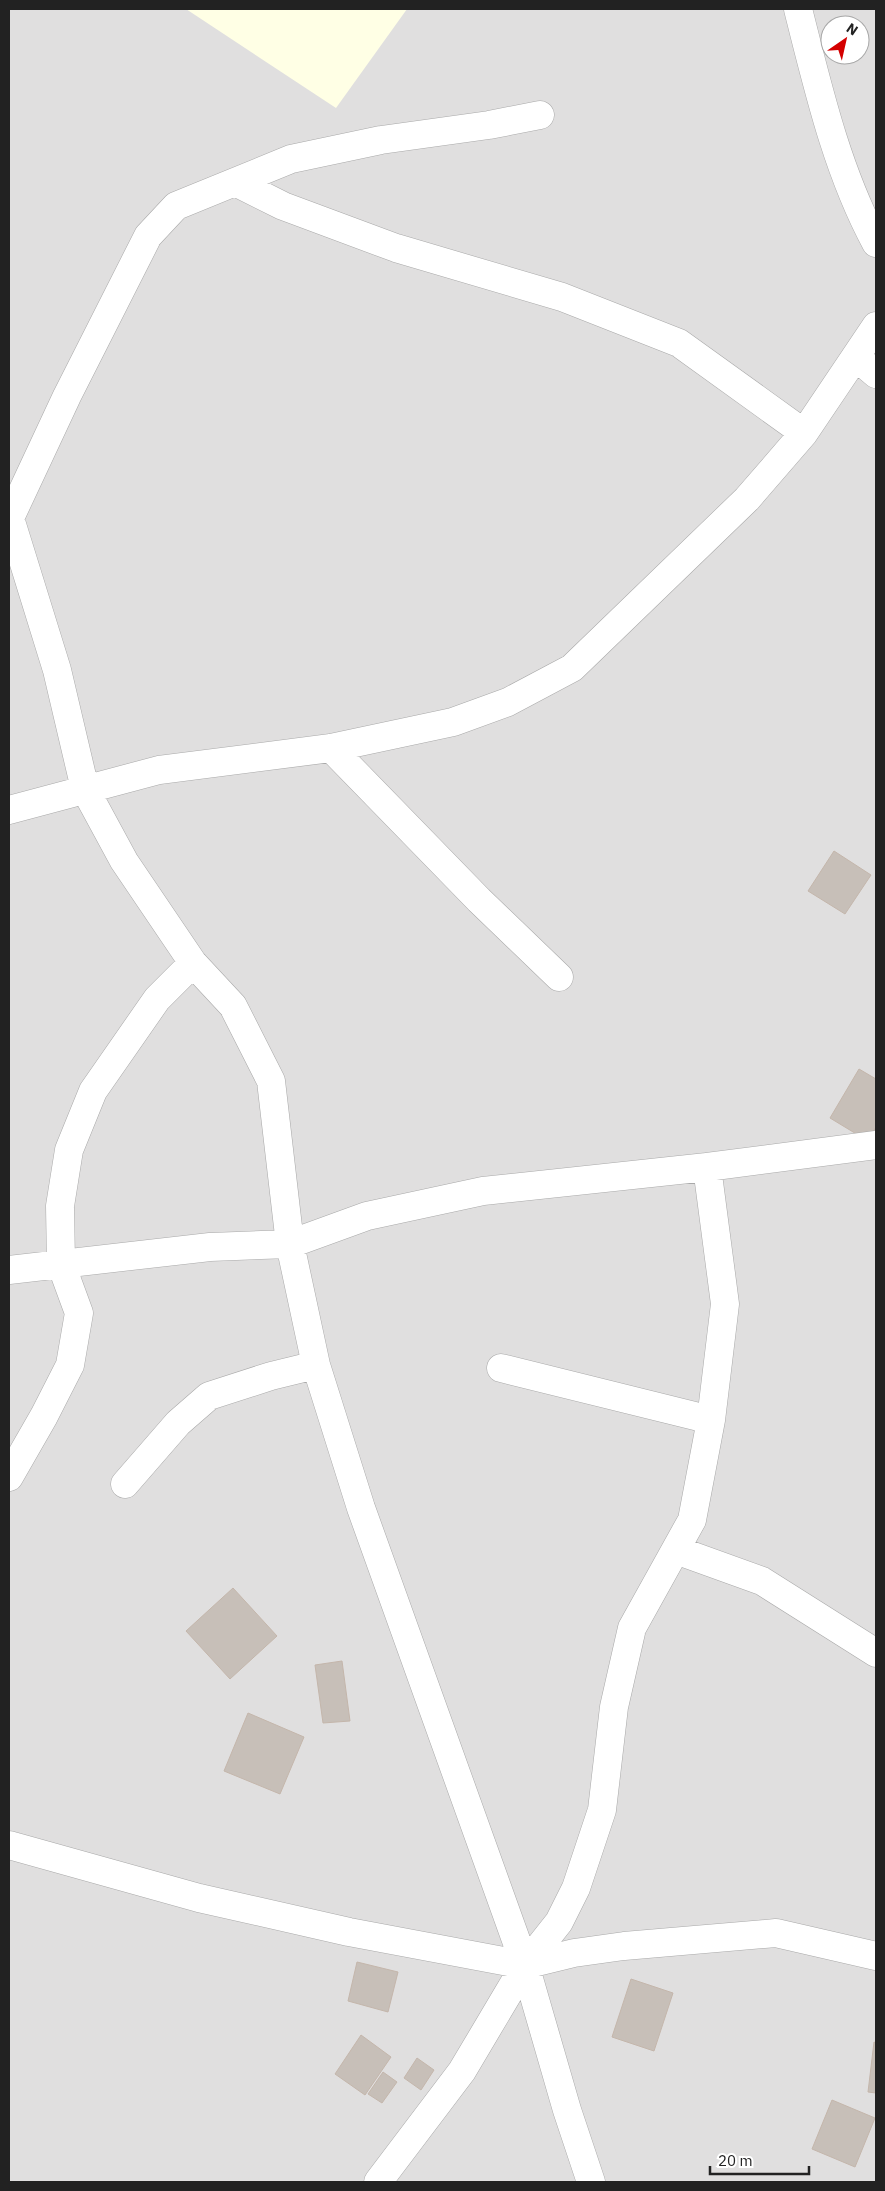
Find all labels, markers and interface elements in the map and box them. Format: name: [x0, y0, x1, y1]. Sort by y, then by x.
north arrow: [820, 15, 870, 65]
text: N: [843, 19, 862, 40]
scale bar: [710, 2144, 809, 2176]
text: 20 m: [718, 2151, 753, 2170]

